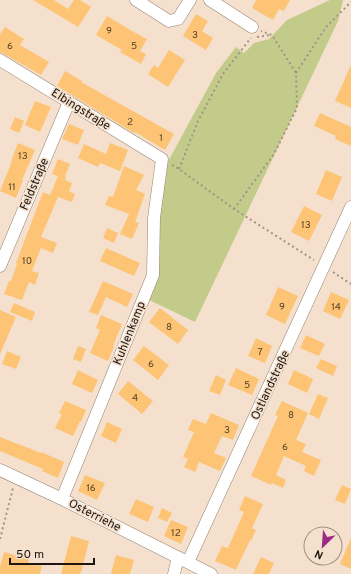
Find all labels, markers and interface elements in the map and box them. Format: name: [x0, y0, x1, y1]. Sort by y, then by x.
house number: 9: [106, 25, 112, 38]
house number: 3: [192, 29, 198, 42]
house number: 6: [7, 40, 13, 53]
house number: 5: [131, 40, 137, 53]
street label: Elbingstraße: [48, 85, 113, 134]
house number: 2: [127, 116, 133, 129]
house number: 1: [159, 132, 163, 145]
house number: 13: [18, 150, 28, 163]
street label: Feldstraße: [17, 156, 53, 213]
house number: 11: [8, 181, 16, 194]
house number: 13: [301, 219, 311, 232]
house number: 10: [22, 255, 32, 268]
street label: Kuhlenkamp: [110, 299, 150, 368]
house number: 9: [279, 301, 285, 314]
house number: 14: [331, 301, 341, 314]
house number: 8: [166, 321, 172, 334]
house number: 7: [257, 346, 263, 359]
street label: Ostlandstraße: [248, 348, 294, 423]
house number: 6: [148, 358, 154, 371]
house number: 5: [244, 379, 250, 392]
house number: 4: [132, 392, 138, 405]
house number: 8: [288, 409, 294, 422]
house number: 3: [224, 424, 230, 437]
house number: 6: [282, 441, 288, 454]
house number: 16: [86, 482, 96, 495]
street label: Osterriehe: [65, 496, 124, 536]
north arrow: [303, 526, 343, 566]
house number: 12: [171, 527, 181, 540]
scale bar: [10, 540, 94, 566]
text: N: [313, 546, 326, 562]
text: 50 m: [16, 547, 44, 563]

